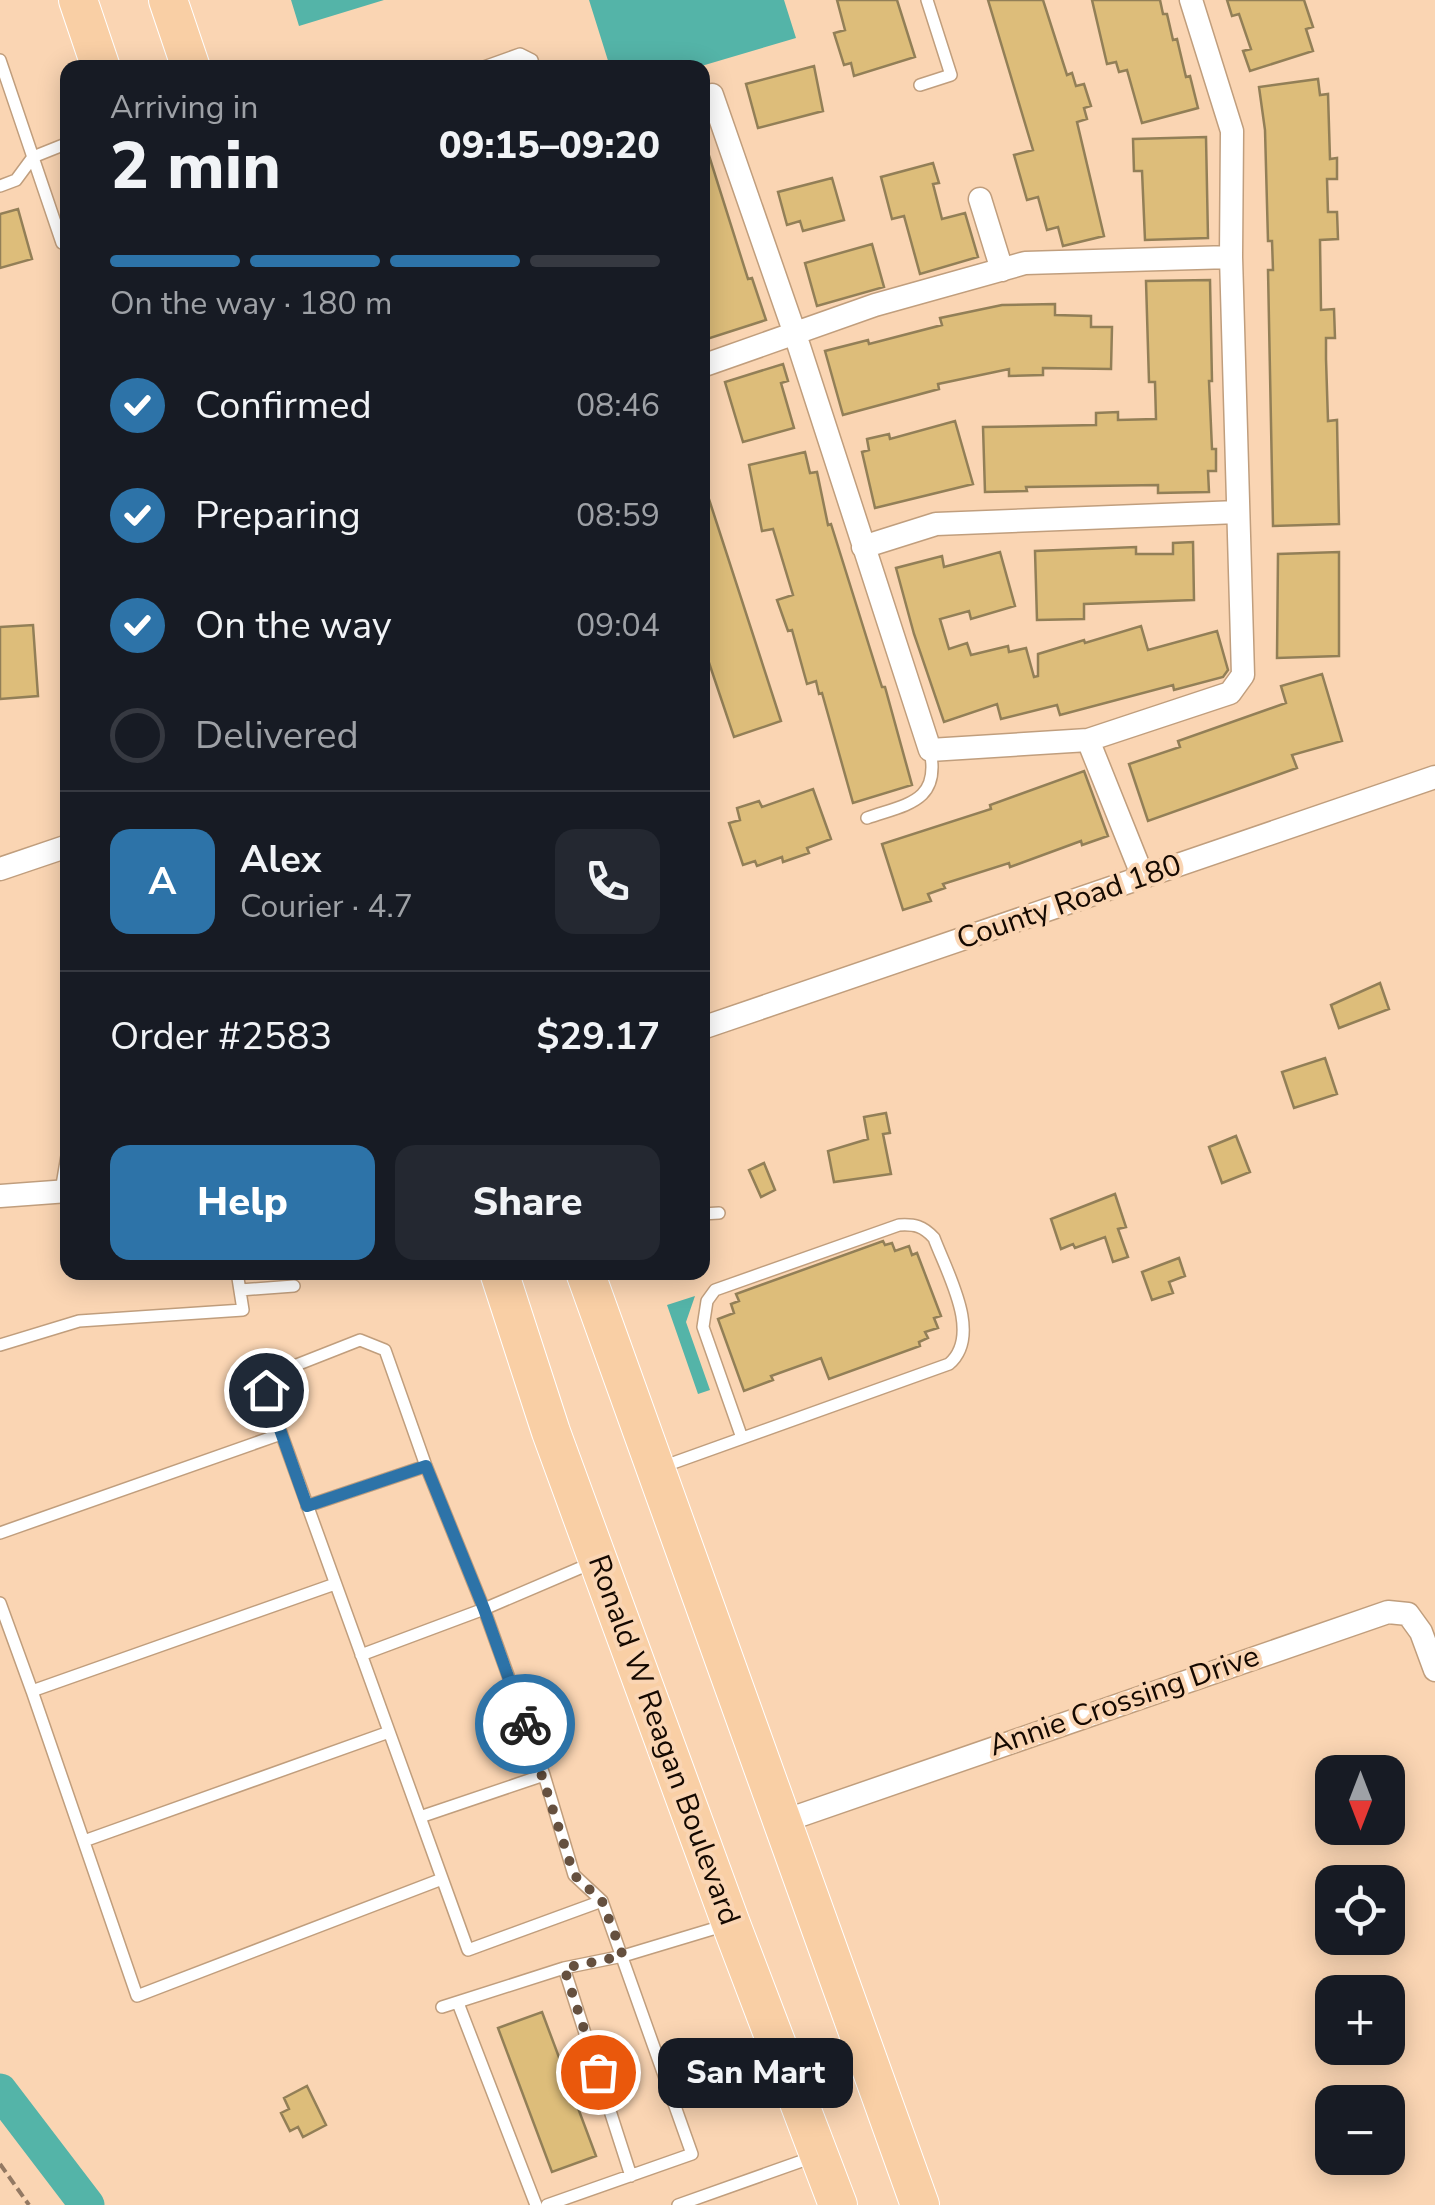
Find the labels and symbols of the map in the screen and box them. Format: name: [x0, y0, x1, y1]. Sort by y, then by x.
street label: County Road 180: [951, 844, 1187, 960]
pin: [224, 1348, 309, 1433]
street label: Ronald W Reagan Boulevard: [578, 1549, 750, 1931]
street label: Annie Crossing Drive: [983, 1635, 1265, 1767]
courier: [475, 1674, 575, 1774]
north arrow: [1315, 1755, 1405, 1845]
pin: [556, 2030, 641, 2115]
callout: San Mart: [658, 2037, 853, 2107]

